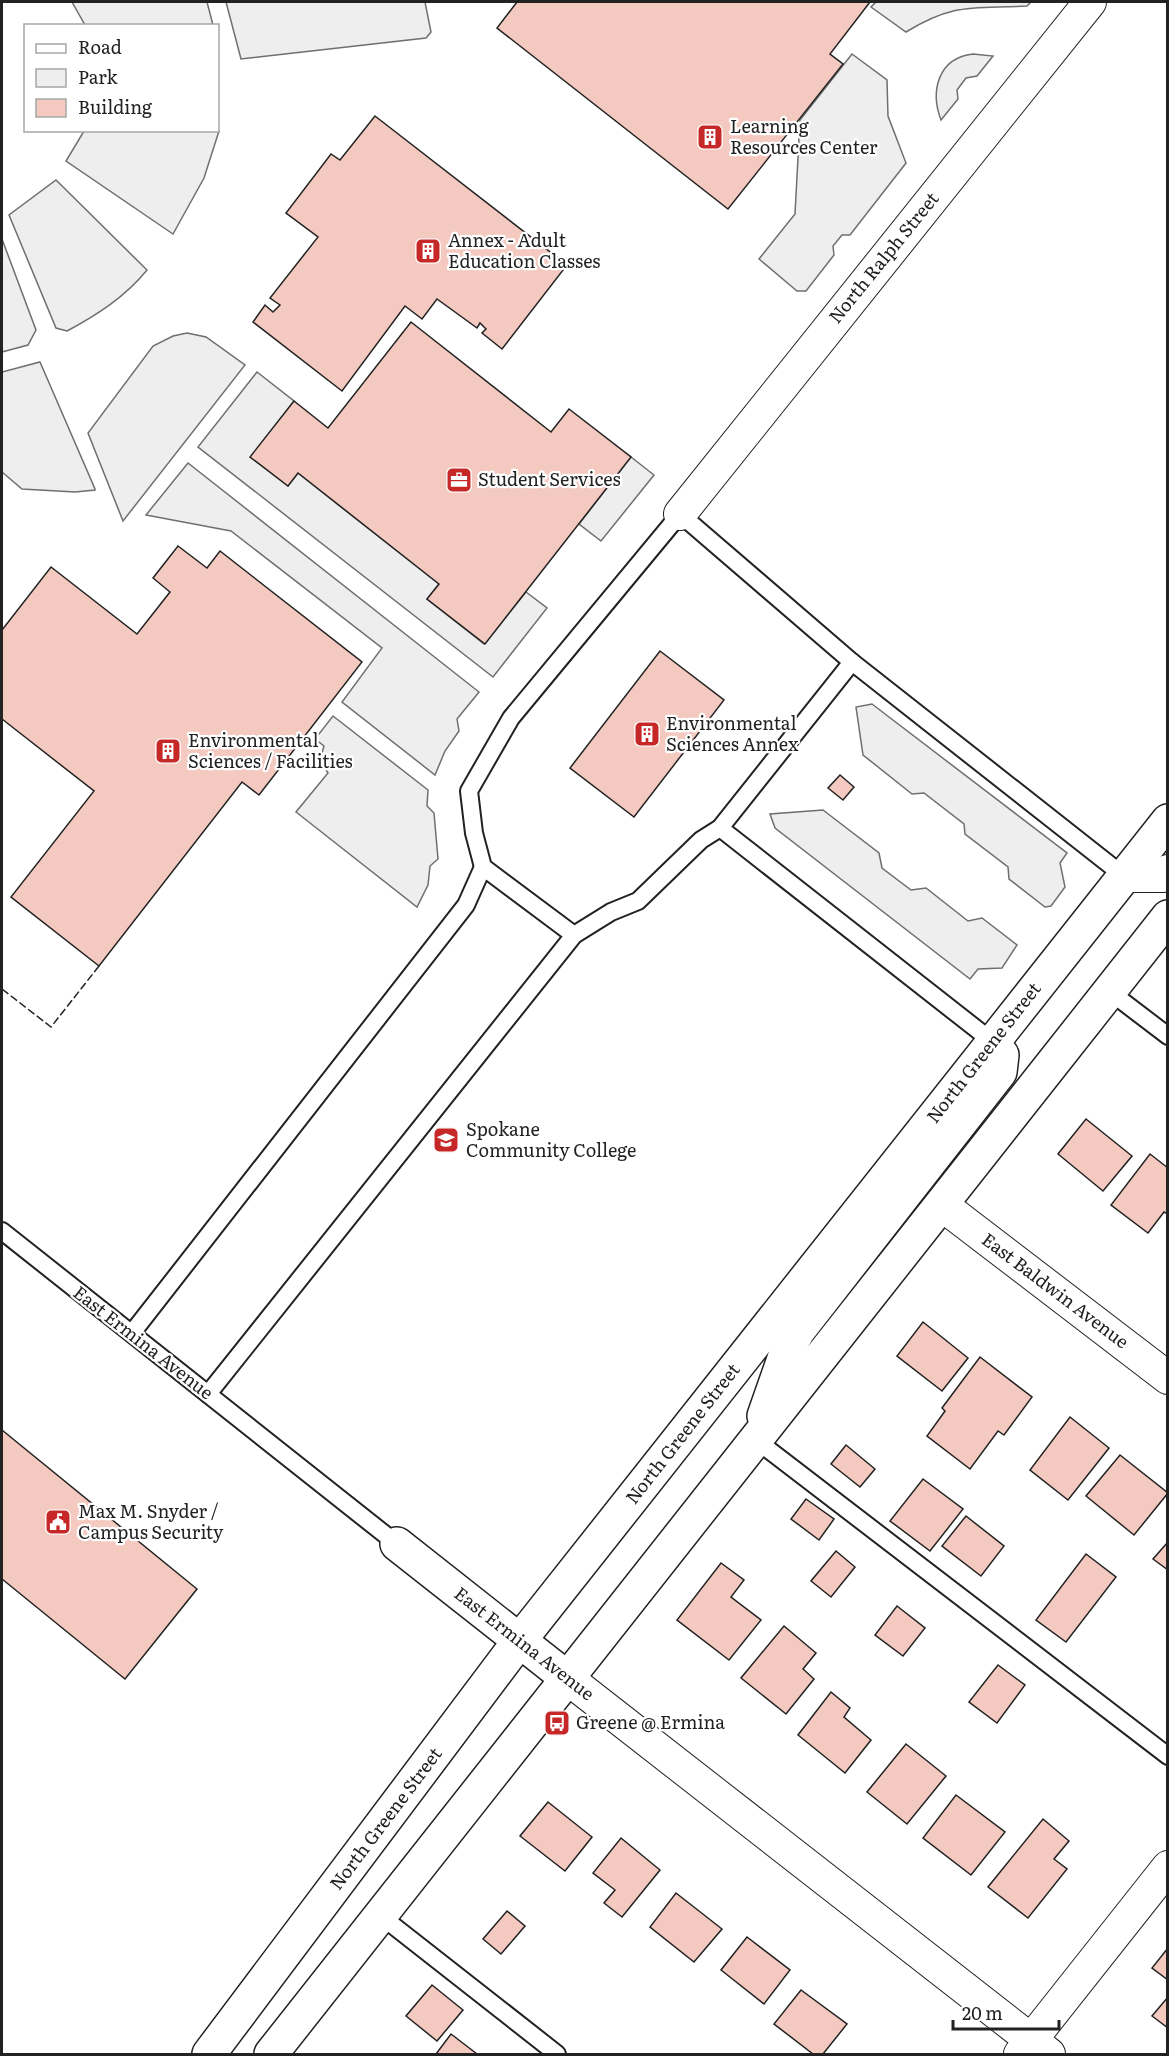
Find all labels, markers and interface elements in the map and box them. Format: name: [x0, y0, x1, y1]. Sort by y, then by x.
legend: [24, 24, 219, 132]
text: Road: [78, 33, 122, 60]
text: Park: [78, 63, 119, 90]
text: Building: [78, 93, 153, 120]
place label: Learning Resources Center: [730, 112, 878, 160]
building icon: Learning Resources Center: [695, 122, 725, 152]
street label: North Ralph Street: [821, 185, 945, 329]
place label: Annex - Adult Education Classes: [448, 226, 600, 274]
building icon: Annex - Adult Education Classes: [413, 236, 443, 266]
office icon: Student Services: [444, 465, 474, 495]
place label: Student Services: [478, 465, 621, 492]
place label: Environmental Sciences Annex: [666, 709, 799, 757]
building icon: Environmental Sciences Annex: [632, 719, 662, 749]
place label: Environmental Sciences / Facilities: [188, 726, 353, 774]
building icon: Environmental Sciences / Facilities: [153, 736, 183, 766]
street label: North Greene Street: [919, 975, 1047, 1128]
place label: Spokane Community College: [466, 1115, 636, 1163]
school or university icon: Spokane Community College: [431, 1125, 461, 1155]
street label: East Baldwin Avenue: [977, 1225, 1135, 1354]
street label: East Ermina Avenue: [68, 1278, 220, 1405]
street label: North Greene Street: [618, 1356, 746, 1509]
place label: Max M. Snyder / Campus Security: [78, 1497, 224, 1545]
public building icon: Max M. Snyder / Campus Security: [43, 1507, 73, 1537]
street label: East Ermina Avenue: [449, 1579, 601, 1706]
bus stop icon: Greene @ Ermina: [542, 1708, 572, 1738]
place label: Greene @ Ermina: [576, 1708, 725, 1735]
street label: North Greene Street: [322, 1741, 448, 1895]
scale bar: [953, 1993, 1060, 2031]
text: 20 m: [962, 1999, 1003, 2026]

